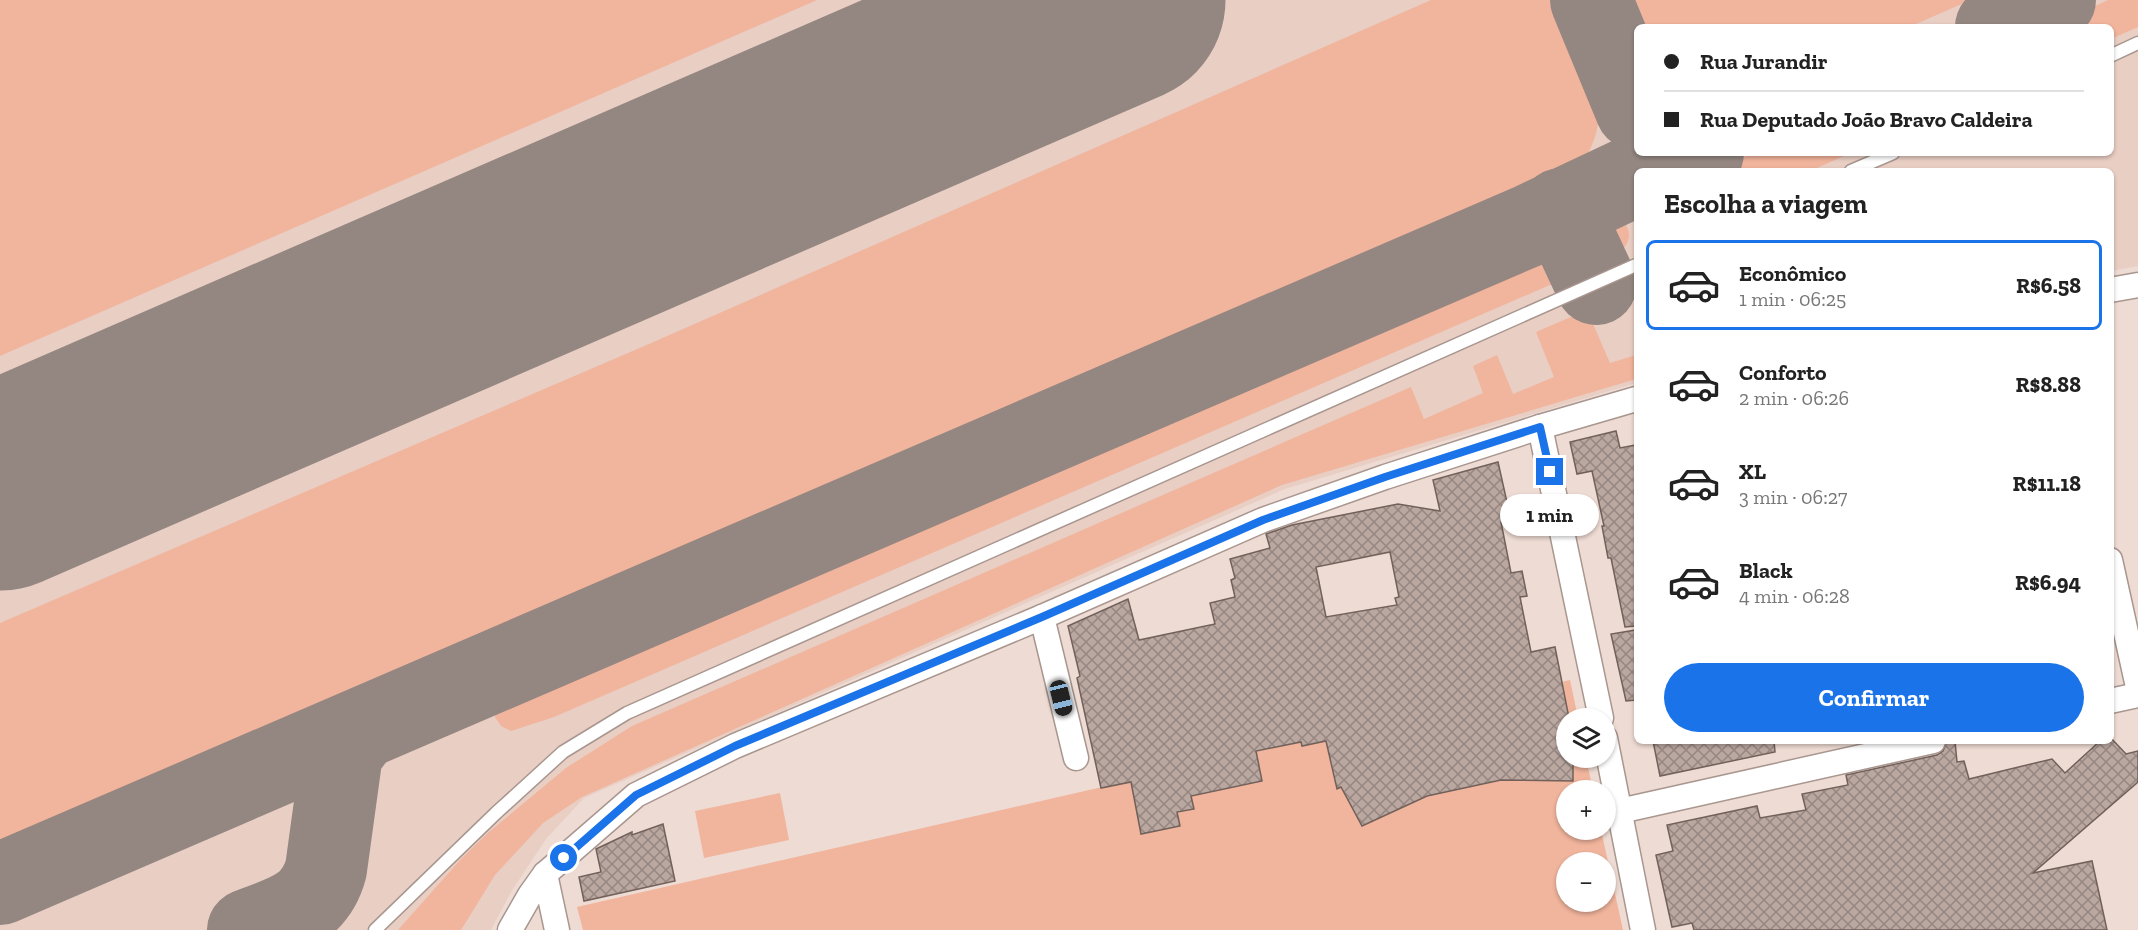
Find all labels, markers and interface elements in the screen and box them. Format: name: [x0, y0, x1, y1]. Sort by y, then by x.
text: Rua Jurandir: [1700, 48, 1827, 75]
text: Rua Deputado João Bravo Caldeira: [1700, 106, 2033, 133]
text: Escolha a viagem: [1664, 188, 1867, 220]
icon: car: [1667, 258, 1721, 312]
text: Econômico: [1739, 260, 1846, 287]
text: R$6.58: [2016, 272, 2081, 299]
text: 1 min · 06:25: [1739, 287, 1846, 311]
icon: car: [1667, 357, 1721, 411]
text: Conforto: [1739, 359, 1827, 386]
text: R$8.88: [2016, 371, 2081, 398]
text: 2 min · 06:26: [1739, 386, 1849, 410]
icon: car: [1667, 456, 1721, 510]
route end: [1536, 458, 1563, 485]
text: XL: [1739, 458, 1766, 485]
text: R$11.18: [2013, 470, 2081, 497]
text: 3 min · 06:27: [1739, 485, 1847, 509]
callout: 1 min: [1500, 493, 1600, 535]
text: 1 min: [1526, 503, 1573, 527]
icon: car: [1667, 555, 1721, 609]
text: Black: [1739, 557, 1793, 584]
text: R$6.94: [2015, 569, 2081, 596]
text: 4 min · 06:28: [1739, 584, 1850, 608]
button: Confirmar: [1664, 663, 2084, 732]
car: [1048, 678, 1074, 718]
map controls: [1556, 708, 1616, 912]
button: layers: [1556, 708, 1616, 768]
button: +: [1556, 780, 1616, 840]
route start: [550, 844, 577, 871]
button: −: [1556, 852, 1616, 912]

